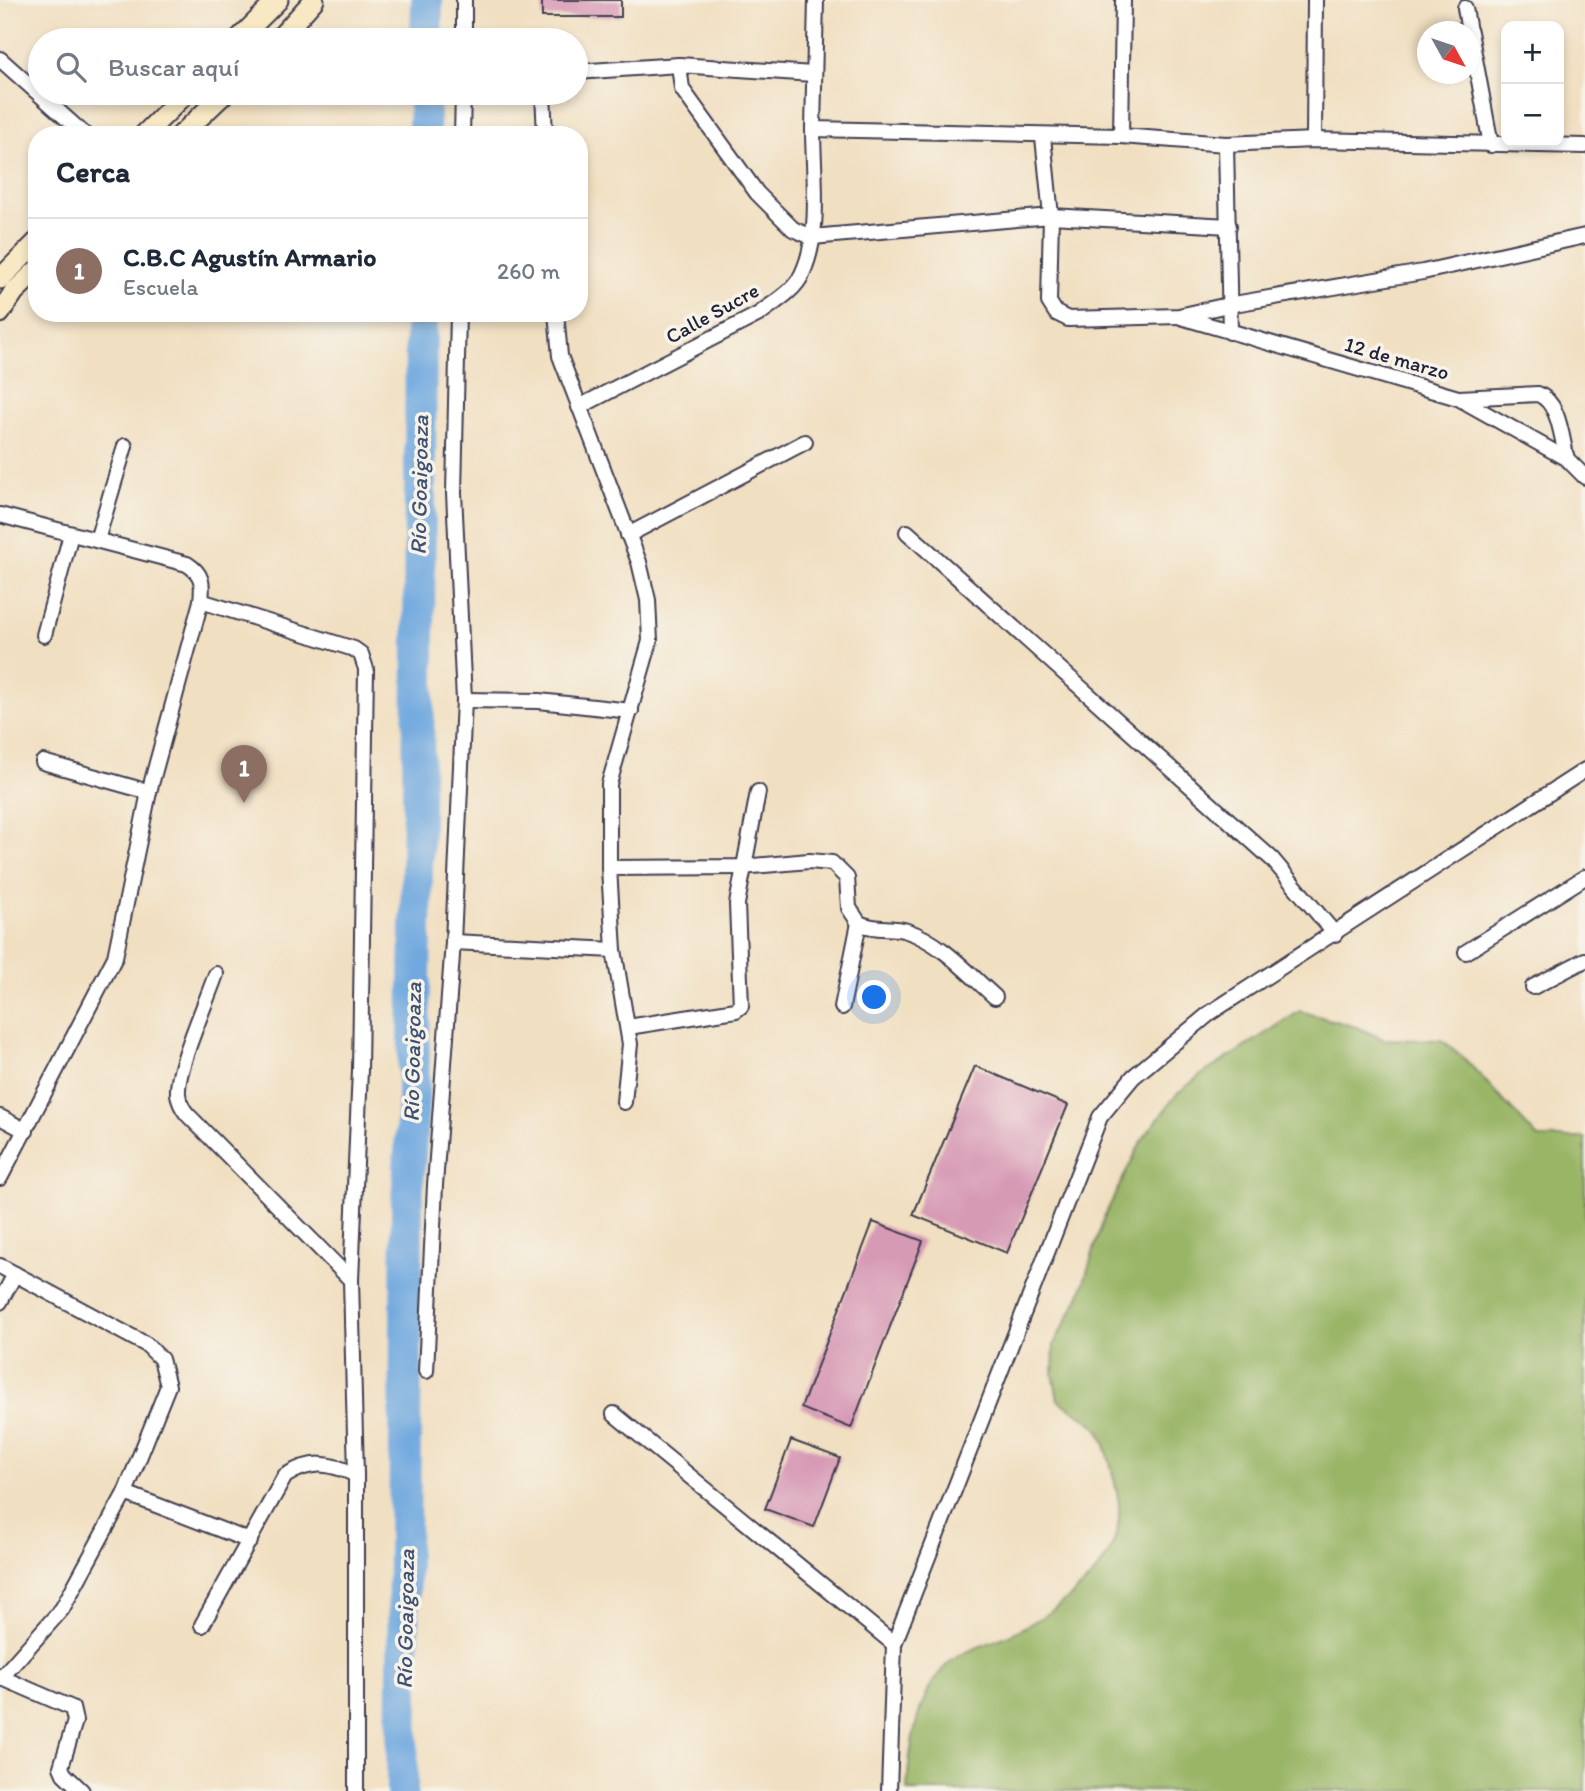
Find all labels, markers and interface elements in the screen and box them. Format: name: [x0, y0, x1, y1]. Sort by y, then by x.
north arrow: [1417, 21, 1480, 84]
map controls: [1501, 21, 1564, 147]
button: +: [1501, 21, 1564, 84]
search box: [28, 28, 588, 105]
icon: search: [52, 48, 90, 86]
text: Buscar aquí: [108, 51, 239, 83]
button: −: [1501, 84, 1564, 147]
text: Cerca: [56, 153, 130, 190]
text: C.B.C Agustín Armario: [123, 241, 376, 273]
text: 1: [74, 257, 84, 285]
text: 260 m: [497, 257, 560, 285]
text: Escuela: [123, 273, 199, 301]
street label: Calle Sucre: [661, 277, 763, 349]
street label: 12 de marzo: [1342, 331, 1452, 385]
water label: Río Goaigoaza: [404, 414, 434, 555]
pin: 1: [221, 745, 267, 803]
your location: [857, 980, 891, 1014]
water label: Río Goaigoaza: [397, 981, 427, 1122]
water label: Río Goaigoaza: [390, 1548, 420, 1689]

